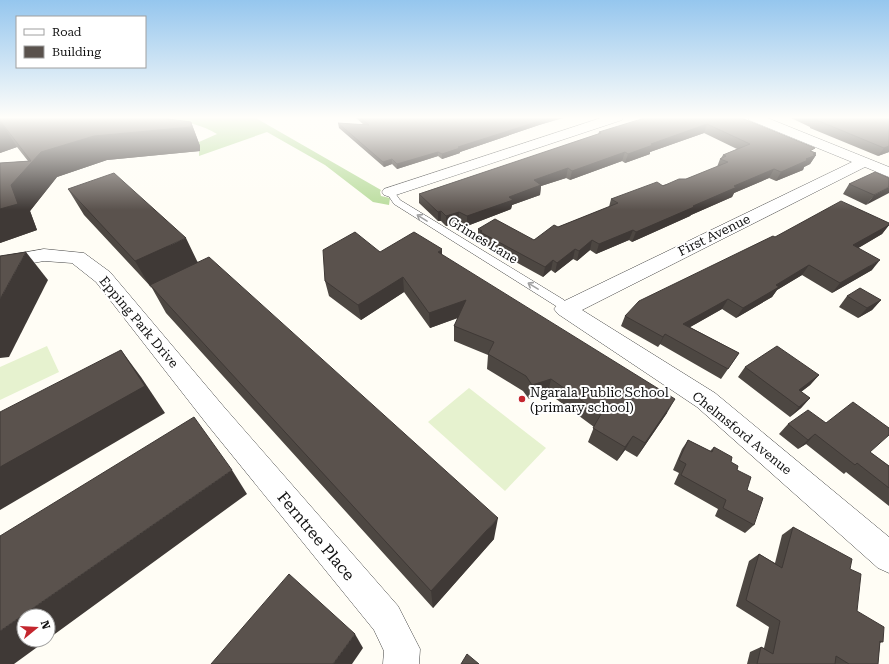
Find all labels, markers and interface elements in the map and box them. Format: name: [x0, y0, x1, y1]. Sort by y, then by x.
legend: [16, 16, 146, 68]
text: Road: [52, 25, 82, 39]
text: Building: [52, 45, 101, 59]
street label: First Avenue: [676, 211, 752, 259]
street label: Grimes Lane: [445, 213, 521, 267]
one-way arrow: [416, 214, 428, 222]
street label: Epping Park Drive: [96, 273, 182, 371]
one-way arrow: [527, 282, 539, 290]
place label: Ngarala Public School (primary school): [530, 385, 669, 415]
street label: Chelmsford Avenue: [689, 388, 795, 478]
marker: Ngarala Public School (primary school): [517, 394, 527, 404]
street label: Ferntree Place: [273, 488, 359, 584]
north arrow: [16, 608, 56, 648]
text: N: [38, 619, 53, 632]

